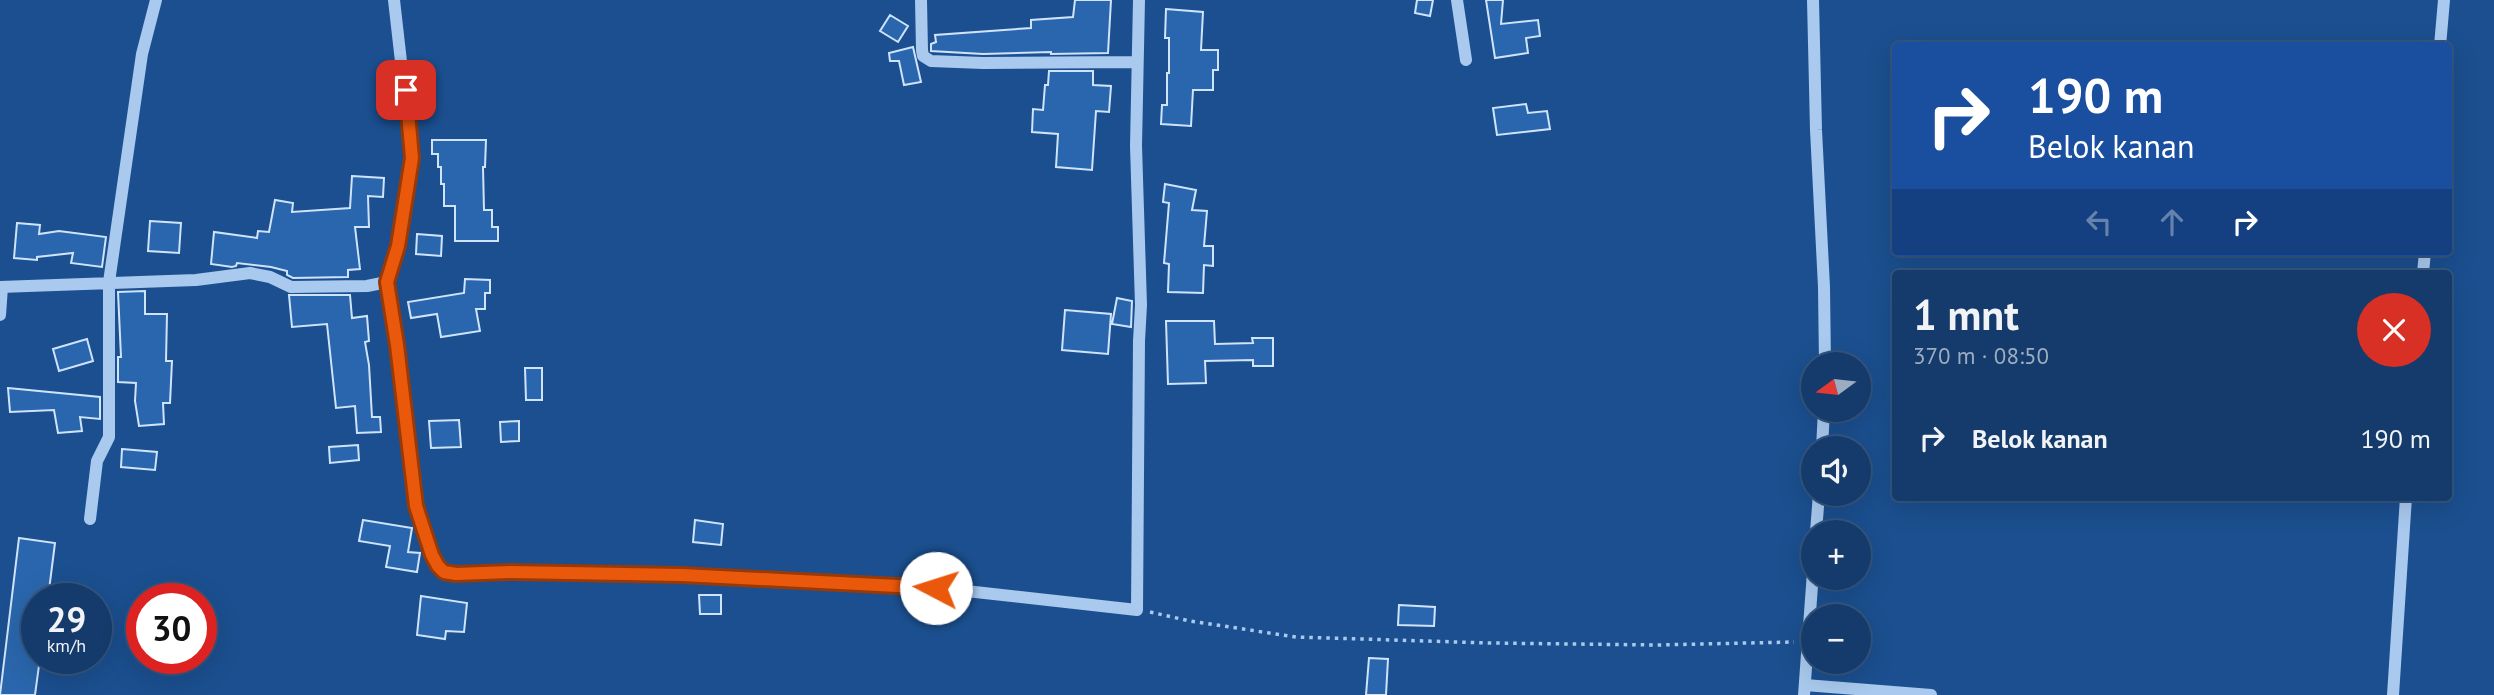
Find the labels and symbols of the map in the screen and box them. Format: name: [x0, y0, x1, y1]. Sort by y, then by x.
pin: [376, 60, 436, 120]
north arrow: [1801, 352, 1871, 422]
position arrow: [899, 551, 973, 625]
speed limit sign: 30: [126, 583, 217, 674]

